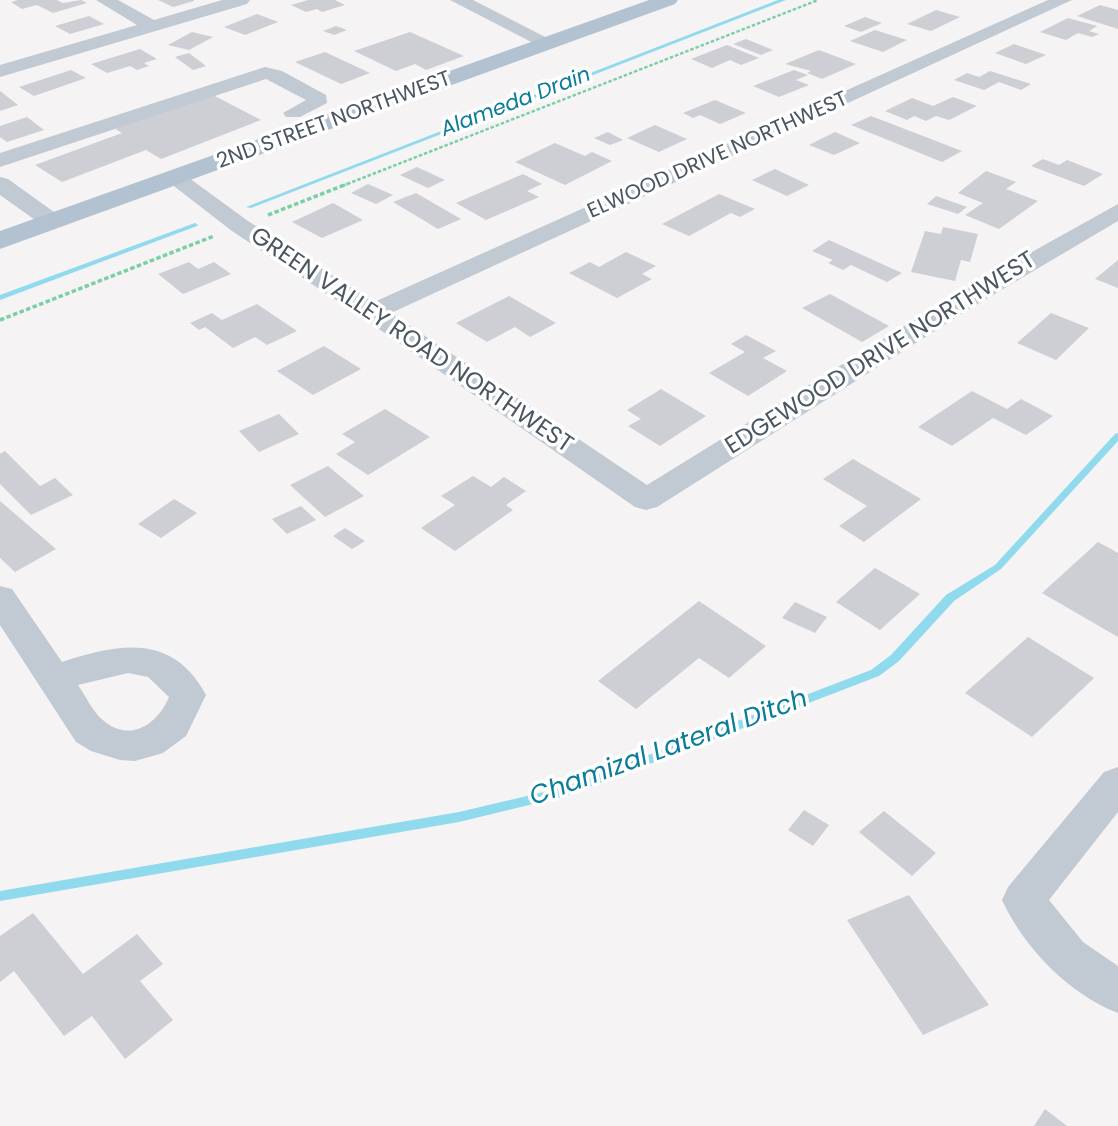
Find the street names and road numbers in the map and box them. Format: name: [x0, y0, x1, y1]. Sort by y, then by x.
street label: 2ND STREET NORTHWEST: [214, 67, 454, 175]
street label: ELWOOD DRIVE NORTHWEST: [584, 87, 852, 225]
street label: GREEN VALLEY ROAD NORTHWEST: [244, 222, 578, 460]
street label: EDGEWOOD DRIVE NORTHWEST: [721, 246, 1041, 462]

